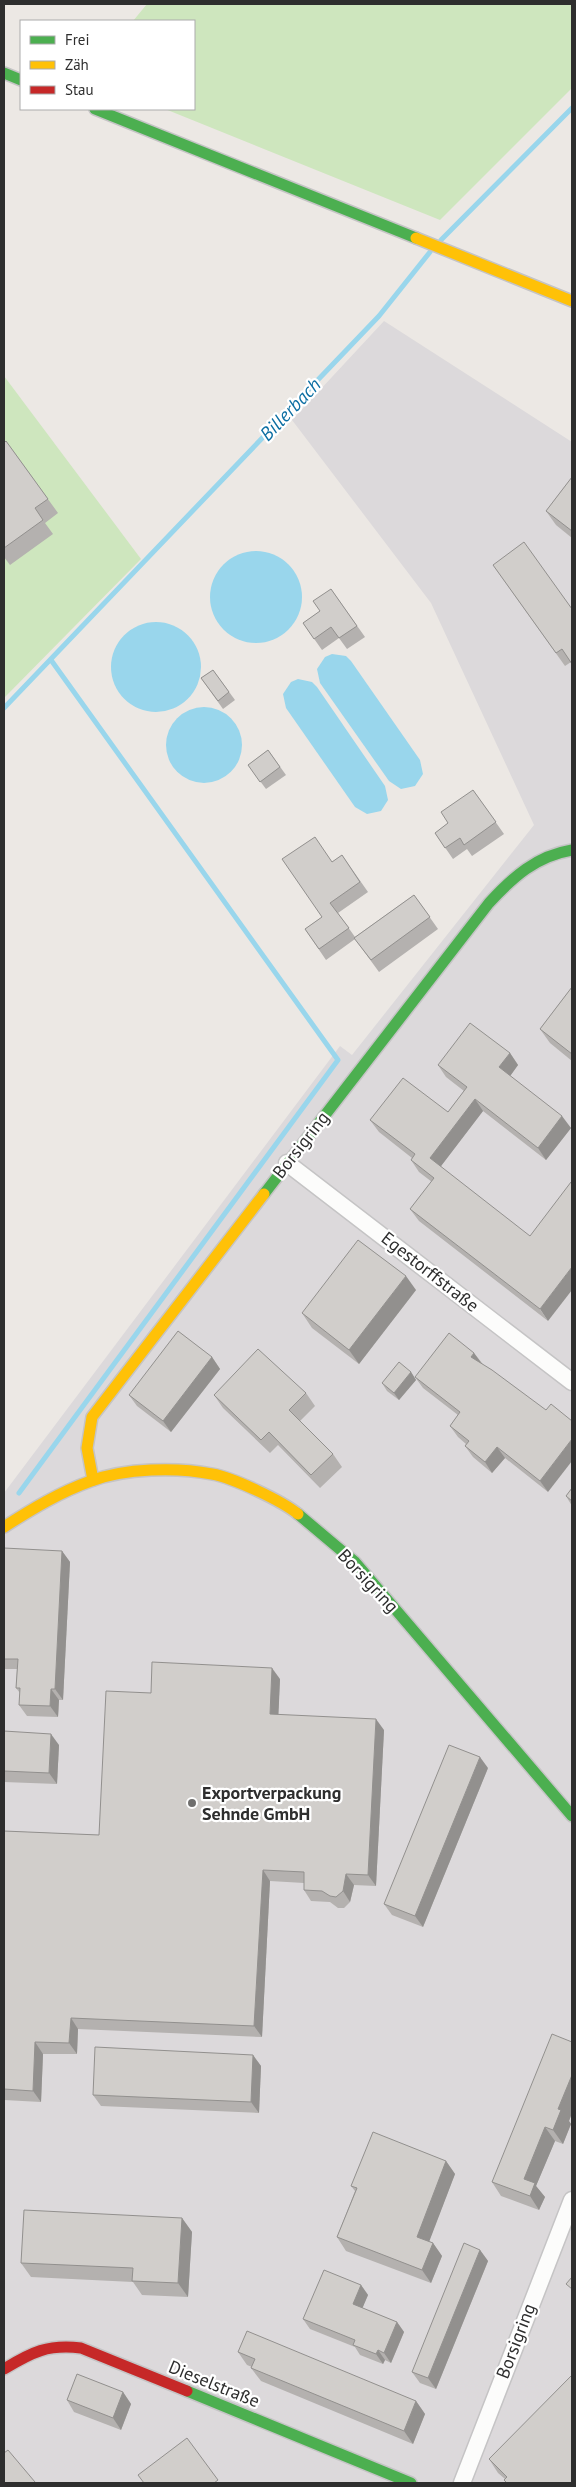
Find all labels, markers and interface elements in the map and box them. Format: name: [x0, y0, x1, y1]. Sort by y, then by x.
legend: [20, 20, 195, 110]
text: Frei: [65, 30, 90, 49]
text: Zäh: [65, 55, 89, 74]
text: Stau: [65, 80, 94, 99]
water label: Billerbach: [254, 373, 326, 445]
street label: Borsigring: [267, 1107, 334, 1183]
street label: Egestorffstraße: [377, 1226, 484, 1317]
street label: Borsigring: [333, 1544, 404, 1617]
place label: Exportverpackung Sehnde GmbH: [202, 1781, 341, 1825]
marker: Exportverpackung Sehnde GmbH: [186, 1797, 198, 1809]
street label: Borsigring: [491, 2300, 540, 2382]
street label: Dieselstraße: [165, 2355, 263, 2412]

